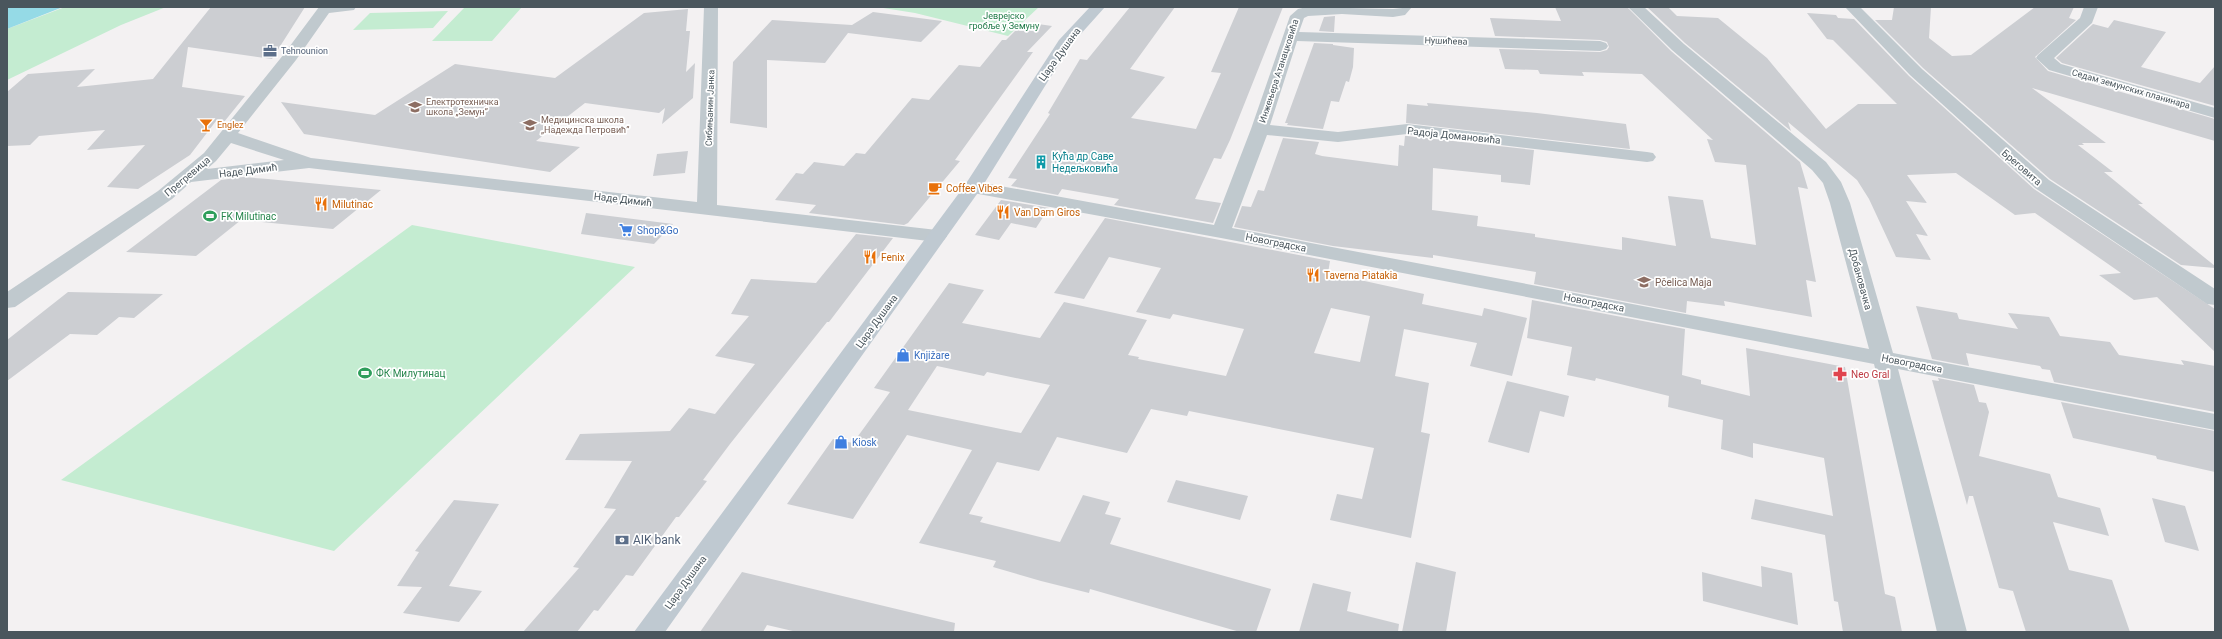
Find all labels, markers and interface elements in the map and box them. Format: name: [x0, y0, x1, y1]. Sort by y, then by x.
park label: Јеврејско гробље у Земуну: [969, 11, 1040, 31]
street label: Инжењера Атанацковића: [1258, 18, 1301, 124]
street label: Цара Душана: [1036, 25, 1082, 83]
street label: Нушићева: [1424, 35, 1468, 47]
office icon: Tehnounion: [262, 43, 278, 59]
place label: Tehnounion: [281, 46, 328, 56]
street label: Седам земунских планинара: [2071, 67, 2191, 111]
street label: Сибињанин Јанка: [704, 70, 716, 146]
place label: Електротехничка школа „Земун”: [426, 97, 499, 117]
school or university icon: Електротехничка школа „Земун”: [407, 99, 423, 115]
place label: Медицинска школа „Надежда Петровић”: [541, 115, 629, 135]
bar icon: Englez: [198, 117, 214, 133]
school or university icon: Медицинска школа „Надежда Петровић”: [522, 117, 538, 133]
place label: Englez: [217, 120, 244, 130]
street label: Радоја Домановића: [1407, 125, 1501, 146]
street label: Бреговита: [2000, 147, 2044, 187]
place label: Кућа др Саве Недељковића: [1052, 151, 1118, 174]
street label: Прегревица: [162, 154, 212, 199]
building icon: Кућа др Саве Недељковића: [1033, 154, 1049, 170]
street label: Наде Димић: [218, 161, 278, 180]
cafe icon: Coffee Vibes: [927, 180, 943, 196]
place label: Coffee Vibes: [946, 183, 1003, 194]
street label: Наде Димић: [593, 190, 653, 209]
restaurant icon: Milutinac: [313, 196, 329, 212]
place label: Milutinac: [332, 199, 373, 210]
restaurant icon: Van Dam Giros: [995, 204, 1011, 220]
place label: Van Dam Giros: [1014, 207, 1080, 218]
sports icon: FK Milutinac: [202, 208, 218, 224]
place label: FK Milutinac: [221, 211, 276, 222]
supermarket icon: Shop&Go: [618, 222, 634, 238]
place label: Shop&Go: [637, 225, 679, 236]
street label: Новоградска: [1245, 231, 1307, 254]
street label: Добановачка: [1847, 247, 1874, 311]
restaurant icon: Fenix: [862, 249, 878, 265]
place label: Fenix: [881, 252, 905, 263]
restaurant icon: Taverna Piatakia: [1305, 267, 1321, 283]
place label: Taverna Piatakia: [1324, 270, 1398, 281]
school or university icon: Pčelica Maja: [1636, 274, 1652, 290]
place label: Pčelica Maja: [1655, 277, 1712, 288]
street label: Новоградска: [1563, 291, 1625, 314]
street label: Цара Душана: [853, 292, 899, 350]
shop icon: Knjižare: [895, 347, 911, 363]
place label: Knjižare: [914, 350, 950, 361]
street label: Новоградска: [1881, 352, 1943, 375]
sports icon: ФК Милутинац: [357, 365, 373, 381]
pharmacy icon: Neo Gral: [1832, 366, 1848, 382]
place label: ФК Милутинац: [376, 367, 445, 379]
place label: Neo Gral: [1851, 369, 1890, 380]
shop icon: Kiosk: [833, 434, 849, 450]
place label: Kiosk: [852, 437, 878, 448]
bank icon: AIK bank: [614, 532, 630, 548]
place label: AIK bank: [633, 533, 681, 547]
street label: Цара Душана: [662, 553, 708, 611]

